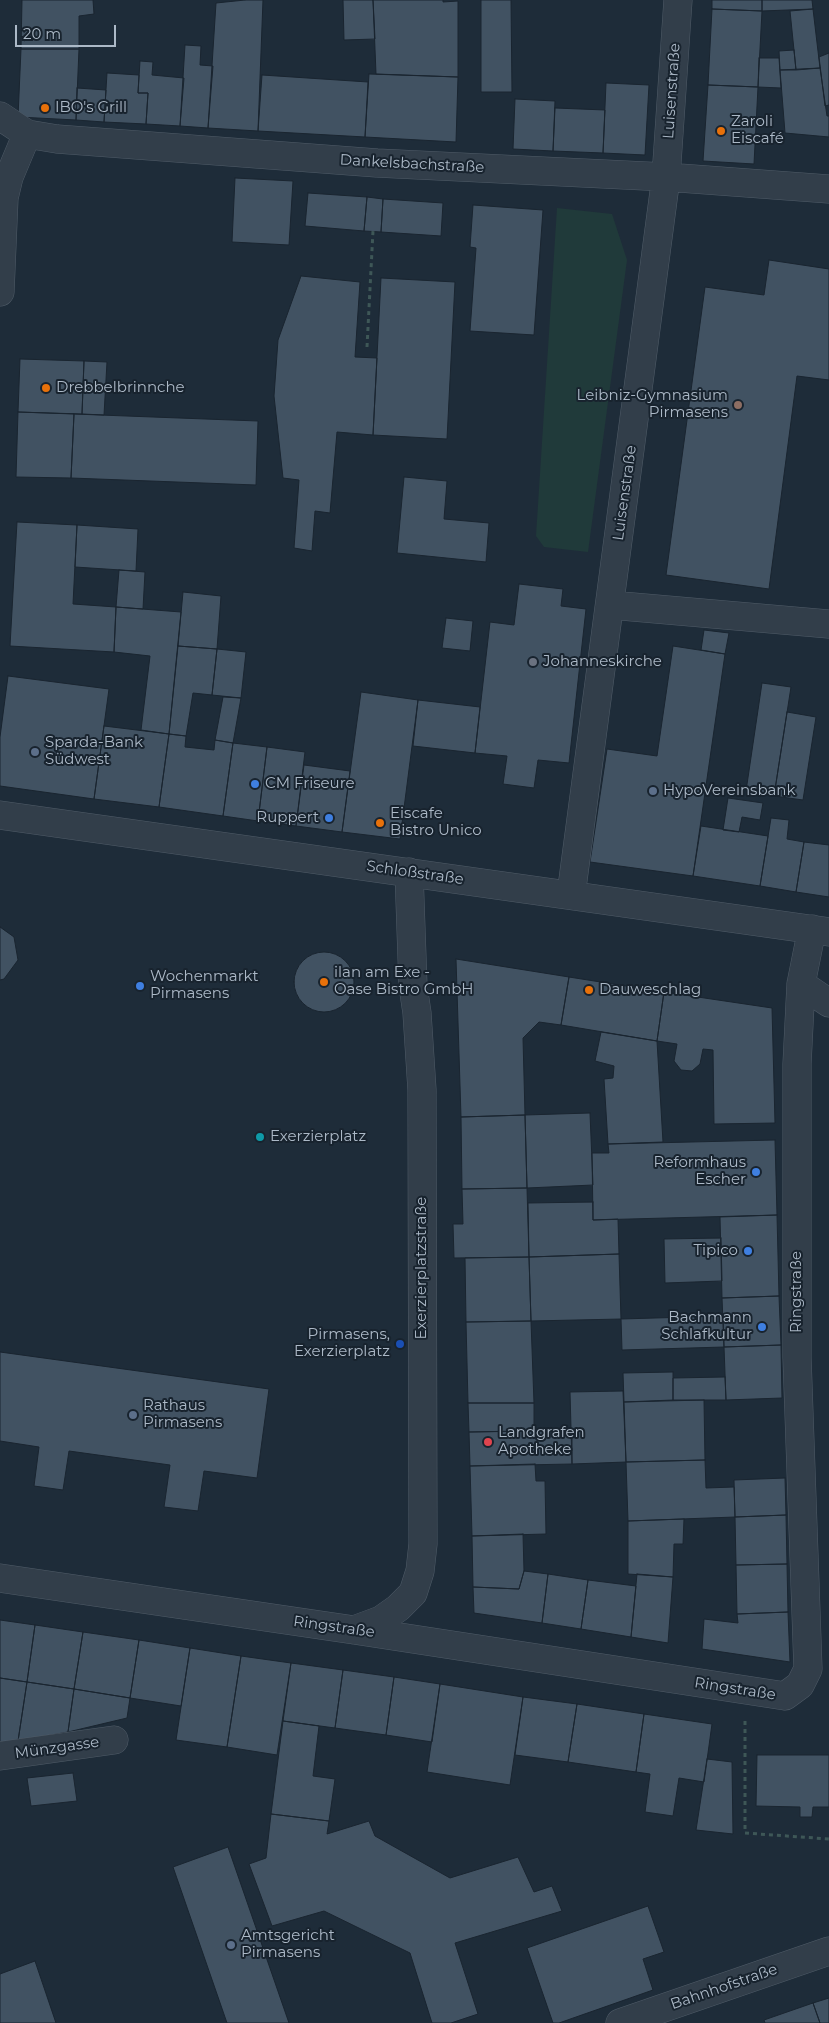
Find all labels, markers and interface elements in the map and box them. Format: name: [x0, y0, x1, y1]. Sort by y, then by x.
scale bar: [18, 15, 119, 47]
text: 20 m: [23, 24, 61, 43]
street label: Luisenstraße: [660, 42, 684, 140]
place label: IBO's Grill: [55, 99, 127, 117]
marker: IBO's Grill: [39, 102, 51, 114]
place label: Zaroli Eiscafé: [731, 113, 784, 148]
marker: Zaroli Eiscafé: [715, 125, 727, 137]
street label: Dankelsbachstraße: [339, 151, 485, 177]
place label: Drebbelbrinnche: [56, 379, 185, 397]
marker: Drebbelbrinnche: [40, 382, 52, 394]
place label: Leibniz-Gymnasium Pirmasens: [577, 387, 728, 422]
marker: Leibniz-Gymnasium Pirmasens: [732, 399, 744, 411]
street label: Luisenstraße: [609, 444, 641, 542]
place label: Johanneskirche: [543, 653, 662, 671]
marker: Johanneskirche: [527, 656, 539, 668]
place label: Sparda-Bank Südwest: [45, 734, 143, 769]
marker: Sparda-Bank Südwest: [29, 746, 41, 758]
place label: CM Friseure: [265, 775, 355, 793]
marker: CM Friseure: [249, 778, 261, 790]
place label: HypoVereinsbank: [663, 782, 795, 800]
marker: HypoVereinsbank: [647, 785, 659, 797]
place label: Eiscafe Bistro Unico: [390, 805, 482, 840]
place label: Ruppert: [256, 809, 319, 827]
marker: Ruppert: [323, 812, 335, 824]
marker: Eiscafe Bistro Unico: [374, 817, 386, 829]
street label: Schloßstraße: [365, 857, 465, 889]
place label: ilan am Exe - Oase Bistro GmbH: [334, 964, 474, 999]
place label: Wochenmarkt Pirmasens: [150, 968, 259, 1003]
marker: ilan am Exe - Oase Bistro GmbH: [318, 976, 330, 988]
marker: Wochenmarkt Pirmasens: [134, 980, 146, 992]
place label: Dauweschlag: [599, 981, 701, 999]
marker: Dauweschlag: [583, 984, 595, 996]
place label: Exerzierplatz: [270, 1128, 366, 1146]
marker: Exerzierplatz: [254, 1131, 266, 1143]
place label: Reformhaus Escher: [654, 1154, 746, 1189]
marker: Reformhaus Escher: [750, 1166, 762, 1178]
street label: Exerzierplatzstraße: [413, 1197, 431, 1339]
place label: Tipico: [693, 1242, 738, 1260]
marker: Tipico: [742, 1245, 754, 1257]
street label: Ringstraße: [788, 1251, 806, 1333]
place label: Bachmann Schlafkultur: [661, 1309, 752, 1344]
marker: Bachmann Schlafkultur: [756, 1321, 768, 1333]
place label: Pirmasens, Exerzierplatz: [294, 1326, 390, 1361]
marker: Pirmasens, Exerzierplatz: [394, 1338, 406, 1350]
place label: Rathaus Pirmasens: [143, 1397, 222, 1432]
marker: Rathaus Pirmasens: [127, 1409, 139, 1421]
place label: Landgrafen Apotheke: [498, 1424, 585, 1459]
marker: Landgrafen Apotheke: [482, 1436, 494, 1448]
street label: Ringstraße: [292, 1612, 376, 1642]
street label: Ringstraße: [693, 1674, 777, 1704]
street label: Münzgasse: [14, 1733, 100, 1763]
place label: Amtsgericht Pirmasens: [241, 1927, 335, 1962]
marker: Amtsgericht Pirmasens: [225, 1939, 237, 1951]
street label: Bahnhofstraße: [668, 1960, 780, 2014]

